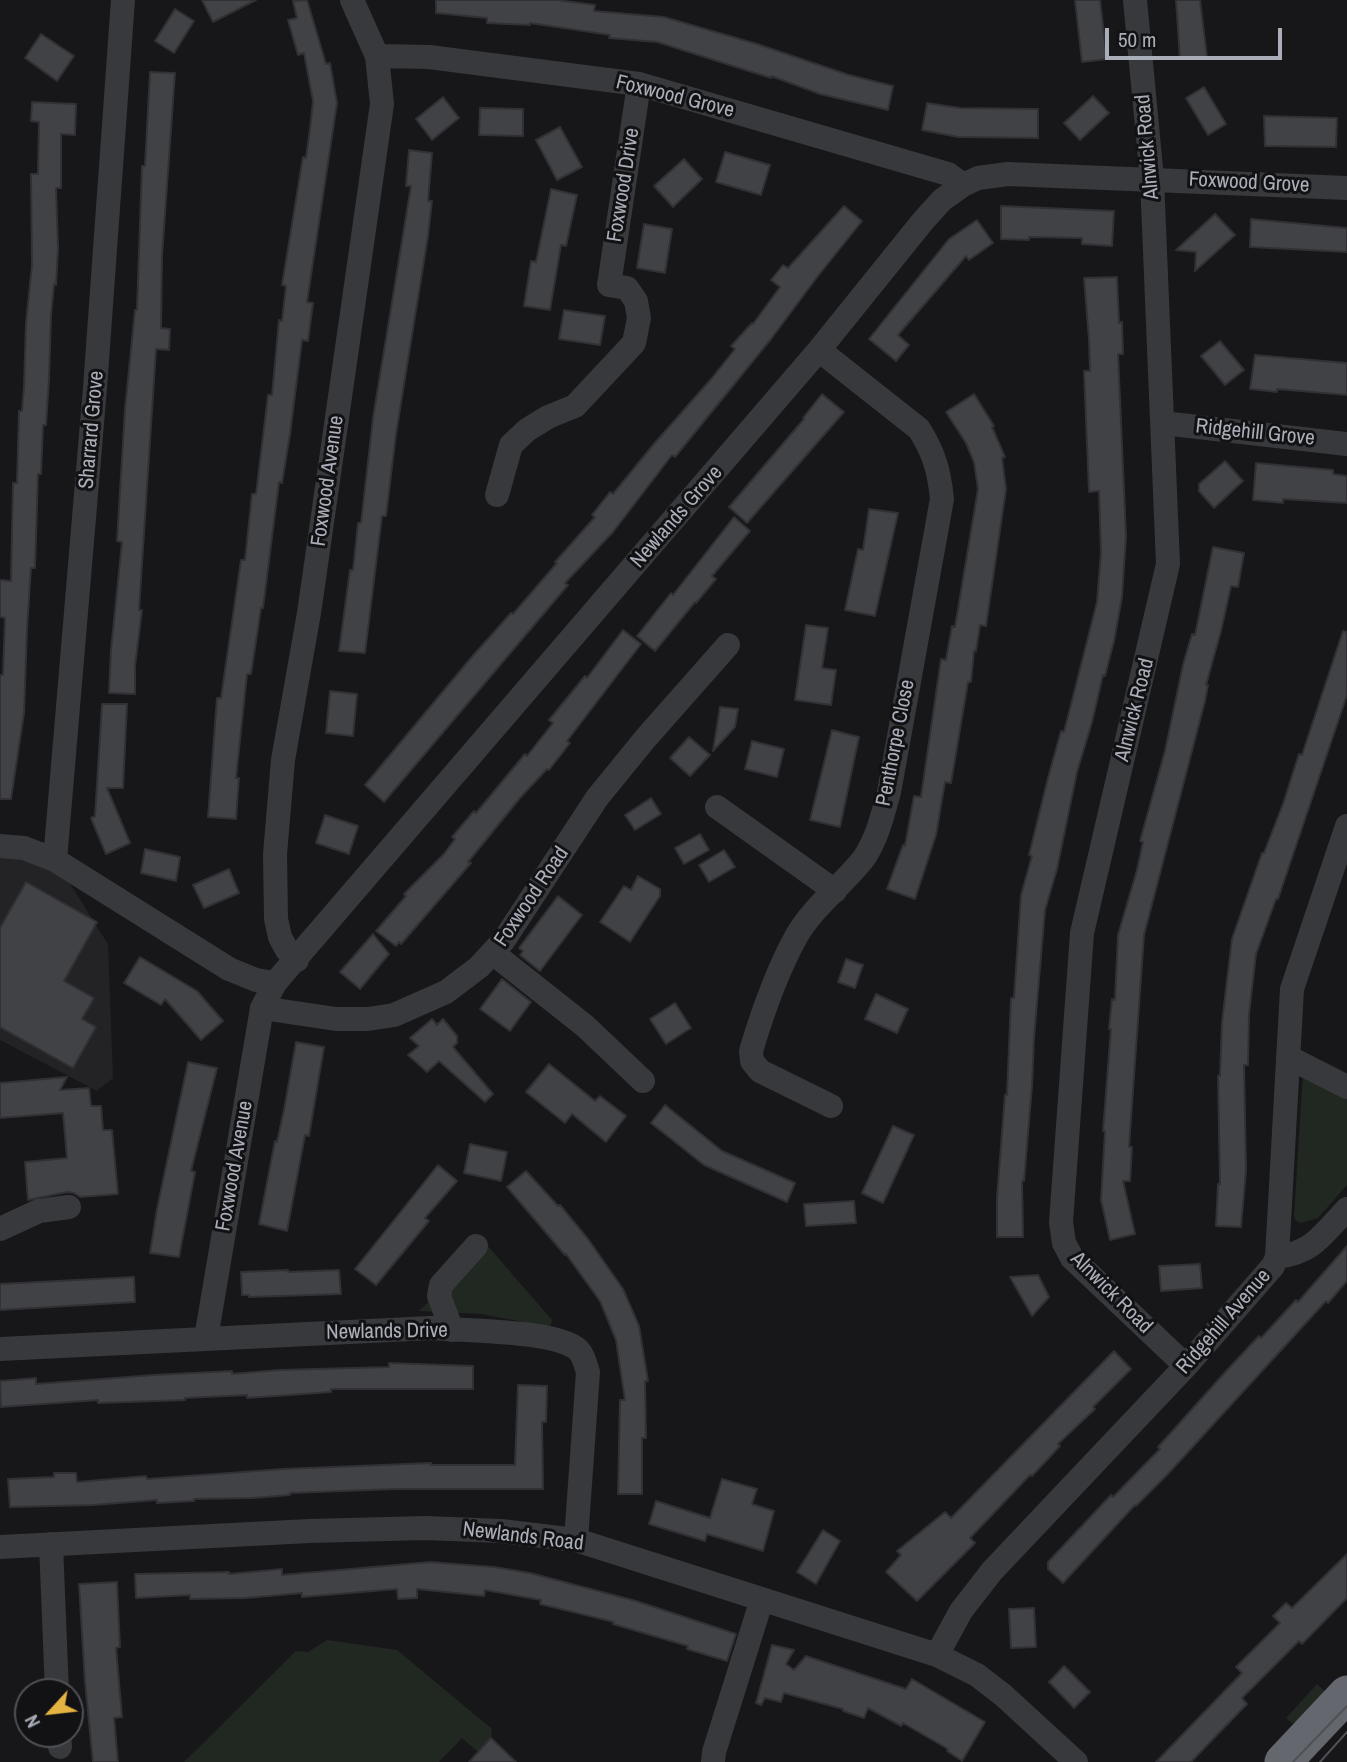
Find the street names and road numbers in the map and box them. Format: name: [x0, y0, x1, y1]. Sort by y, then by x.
street label: Foxwood Grove: [613, 70, 737, 124]
street label: Alnwick Road: [1131, 93, 1165, 201]
street label: Foxwood Drive: [603, 126, 645, 244]
street label: Foxwood Grove: [1188, 167, 1310, 199]
street label: Sharrard Grove: [74, 370, 110, 490]
street label: Foxwood Avenue: [306, 414, 350, 548]
street label: Ridgehill Grove: [1194, 414, 1316, 452]
street label: Newlands Grove: [626, 461, 728, 573]
street label: Alnwick Road: [1110, 656, 1160, 764]
street label: Penthorpe Close: [871, 678, 921, 808]
street label: Foxwood Road: [489, 842, 575, 952]
street label: Foxwood Avenue: [211, 1099, 259, 1233]
street label: Alnwick Road: [1065, 1247, 1157, 1339]
street label: Ridgehill Avenue: [1172, 1264, 1276, 1380]
street label: Newlands Drive: [326, 1318, 448, 1346]
street label: Newlands Road: [461, 1517, 585, 1557]

